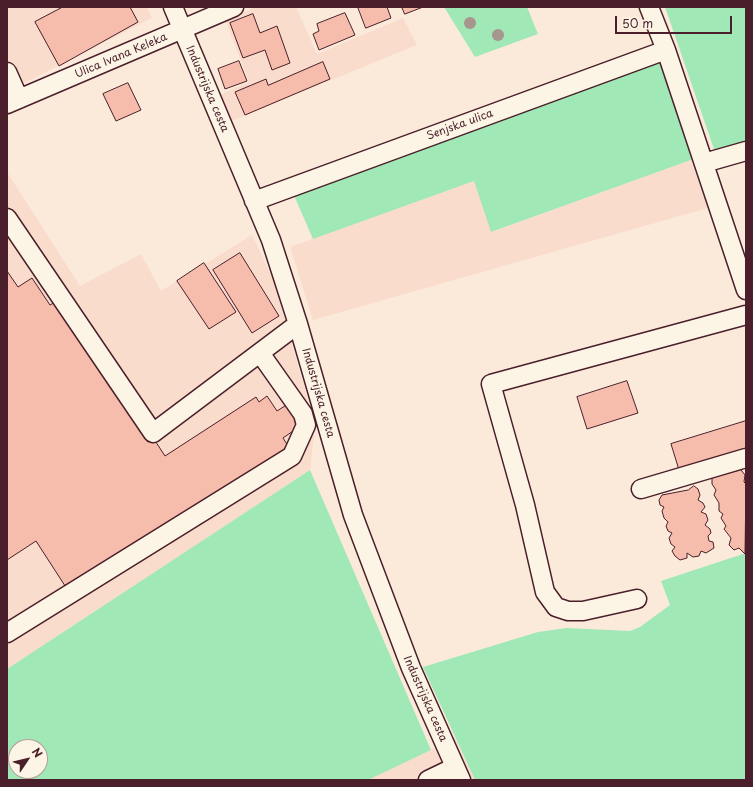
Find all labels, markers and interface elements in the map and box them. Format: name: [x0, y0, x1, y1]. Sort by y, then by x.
scale bar: [617, 8, 734, 34]
text: 50 m: [622, 14, 653, 32]
street label: Ulica Ivana Keleka: [73, 31, 169, 81]
street label: Industrijska cesta: [183, 44, 231, 134]
street label: Senjska ulica: [425, 107, 495, 143]
street label: Industrijska cesta: [299, 347, 337, 439]
street label: Industrijska cesta: [400, 654, 450, 744]
north arrow: [8, 739, 48, 779]
text: N: [28, 744, 47, 761]

